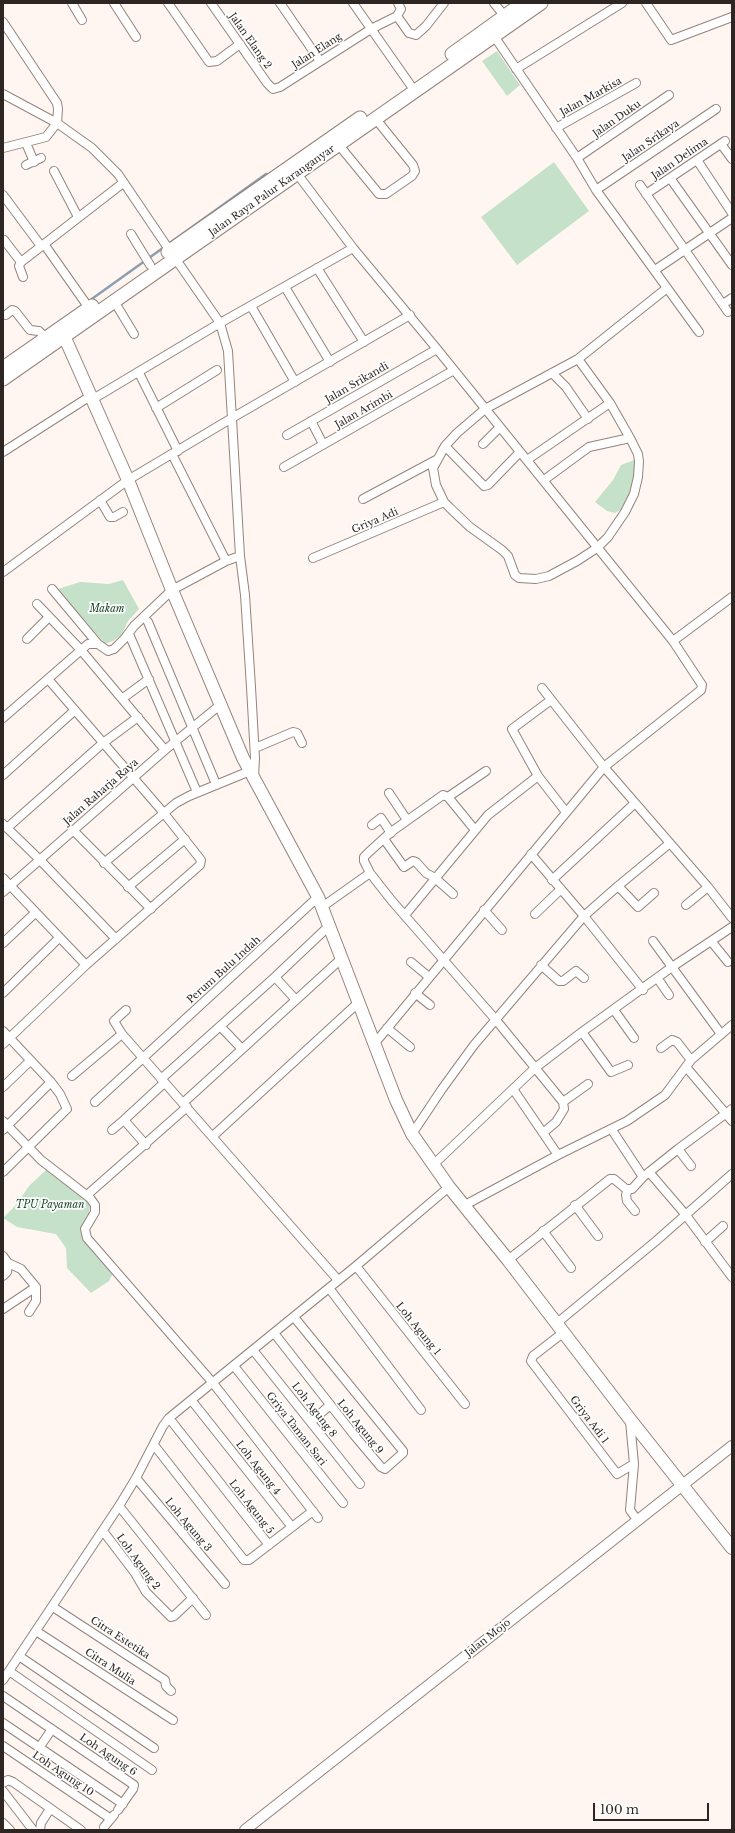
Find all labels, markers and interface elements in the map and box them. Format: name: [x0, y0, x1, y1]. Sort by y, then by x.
street label: Jalan Elang 2: [226, 11, 274, 71]
street label: Jalan Elang: [290, 31, 344, 71]
street label: Jalan Markisa: [558, 75, 624, 119]
street label: Jalan Duku: [591, 98, 643, 140]
street label: Jalan Srikaya: [620, 118, 682, 164]
street label: Jalan Delima: [650, 136, 710, 182]
street label: Jalan Raya Palur Karanganyar: [207, 143, 337, 239]
street label: Jalan Srikandi: [323, 360, 391, 406]
street label: Jalan Arimbi: [333, 389, 395, 431]
street label: Griya Adi: [350, 506, 400, 536]
park label: Makam: [89, 603, 125, 615]
street label: Jalan Raharja Raya: [61, 756, 141, 828]
street label: Perum Bulu Indah: [185, 934, 263, 1006]
park label: TPU Payaman: [16, 1199, 84, 1211]
street label: Loh Agung 1: [393, 1300, 443, 1358]
street label: Loh Agung 8: [289, 1380, 339, 1440]
street label: Griya Taman Sari: [263, 1390, 329, 1468]
street label: Griya Adi 1: [567, 1394, 611, 1446]
street label: Loh Agung 9: [335, 1398, 385, 1456]
street label: Loh Agung 4: [233, 1438, 283, 1498]
street label: Loh Agung 5: [226, 1478, 276, 1536]
street label: Loh Agung 3: [162, 1496, 214, 1554]
street label: Loh Agung 2: [114, 1532, 162, 1592]
street label: Citra Estetika: [88, 1614, 152, 1662]
street label: Jalan Mojo: [463, 1617, 513, 1659]
street label: Citra Mulia: [82, 1646, 138, 1688]
street label: Loh Agung 6: [77, 1732, 139, 1778]
street label: Loh Agung 10: [30, 1749, 96, 1799]
scale bar: [595, 1795, 711, 1821]
text: 100 m: [600, 1802, 639, 1817]

